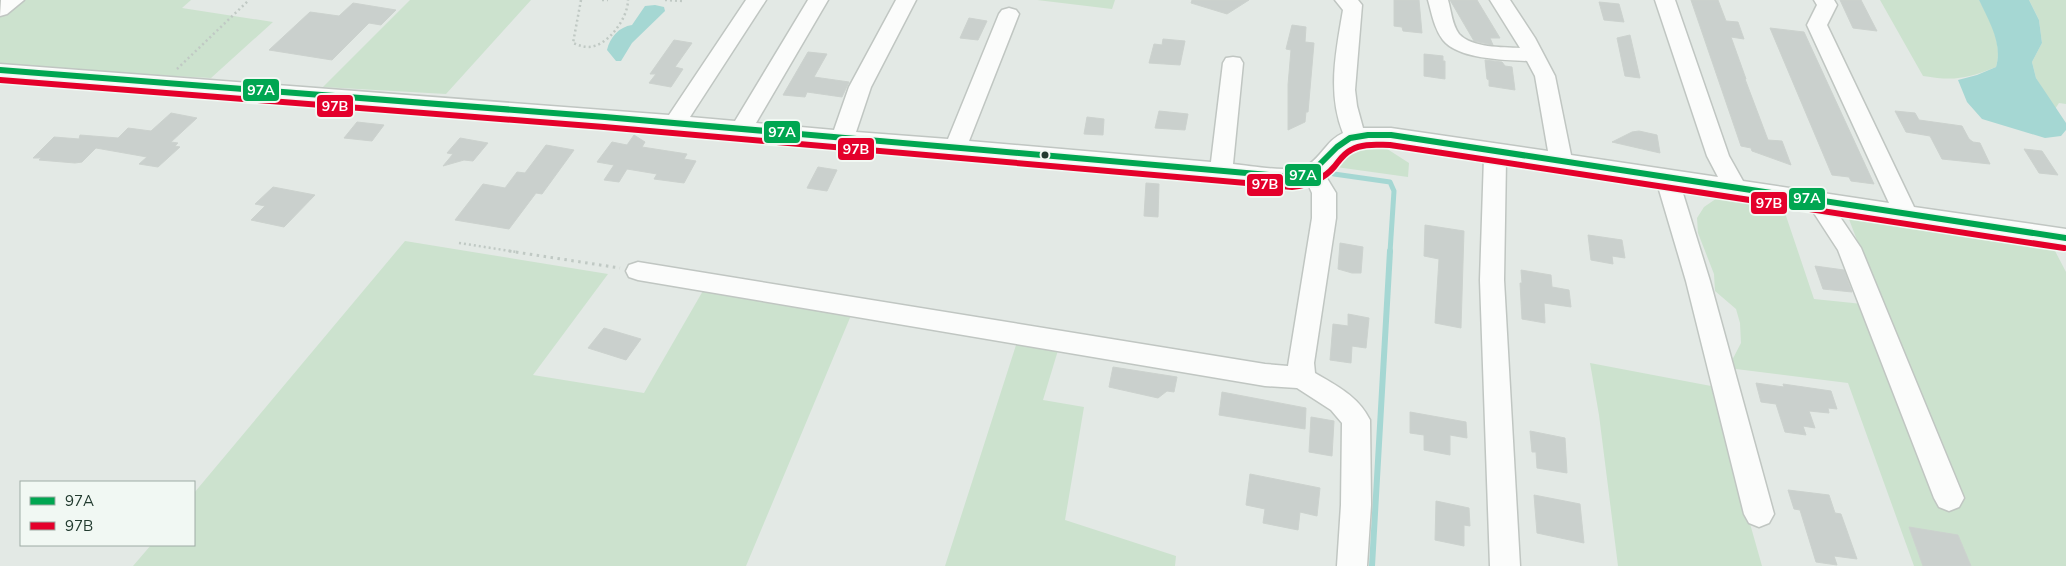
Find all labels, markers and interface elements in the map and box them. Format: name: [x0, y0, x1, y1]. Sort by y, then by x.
line badge: 97A: [242, 78, 280, 102]
text: 97A: [247, 81, 275, 99]
line badge: 97B: [316, 94, 354, 118]
text: 97B: [322, 97, 349, 115]
line badge: 97A: [763, 120, 801, 144]
text: 97A: [768, 123, 796, 141]
line badge: 97B: [837, 137, 875, 161]
text: 97B: [843, 140, 870, 158]
unlabelled marker: [1040, 150, 1050, 160]
line badge: 97A: [1284, 163, 1322, 187]
text: 97A: [1289, 166, 1317, 184]
line badge: 97B: [1246, 173, 1284, 197]
text: 97B: [1252, 175, 1279, 193]
line badge: 97A: [1788, 187, 1826, 211]
text: 97A: [1793, 189, 1821, 207]
line badge: 97B: [1750, 191, 1788, 215]
text: 97B: [1756, 194, 1783, 212]
legend: [20, 481, 195, 546]
text: 97A: [65, 491, 94, 510]
text: 97B: [65, 516, 93, 535]

